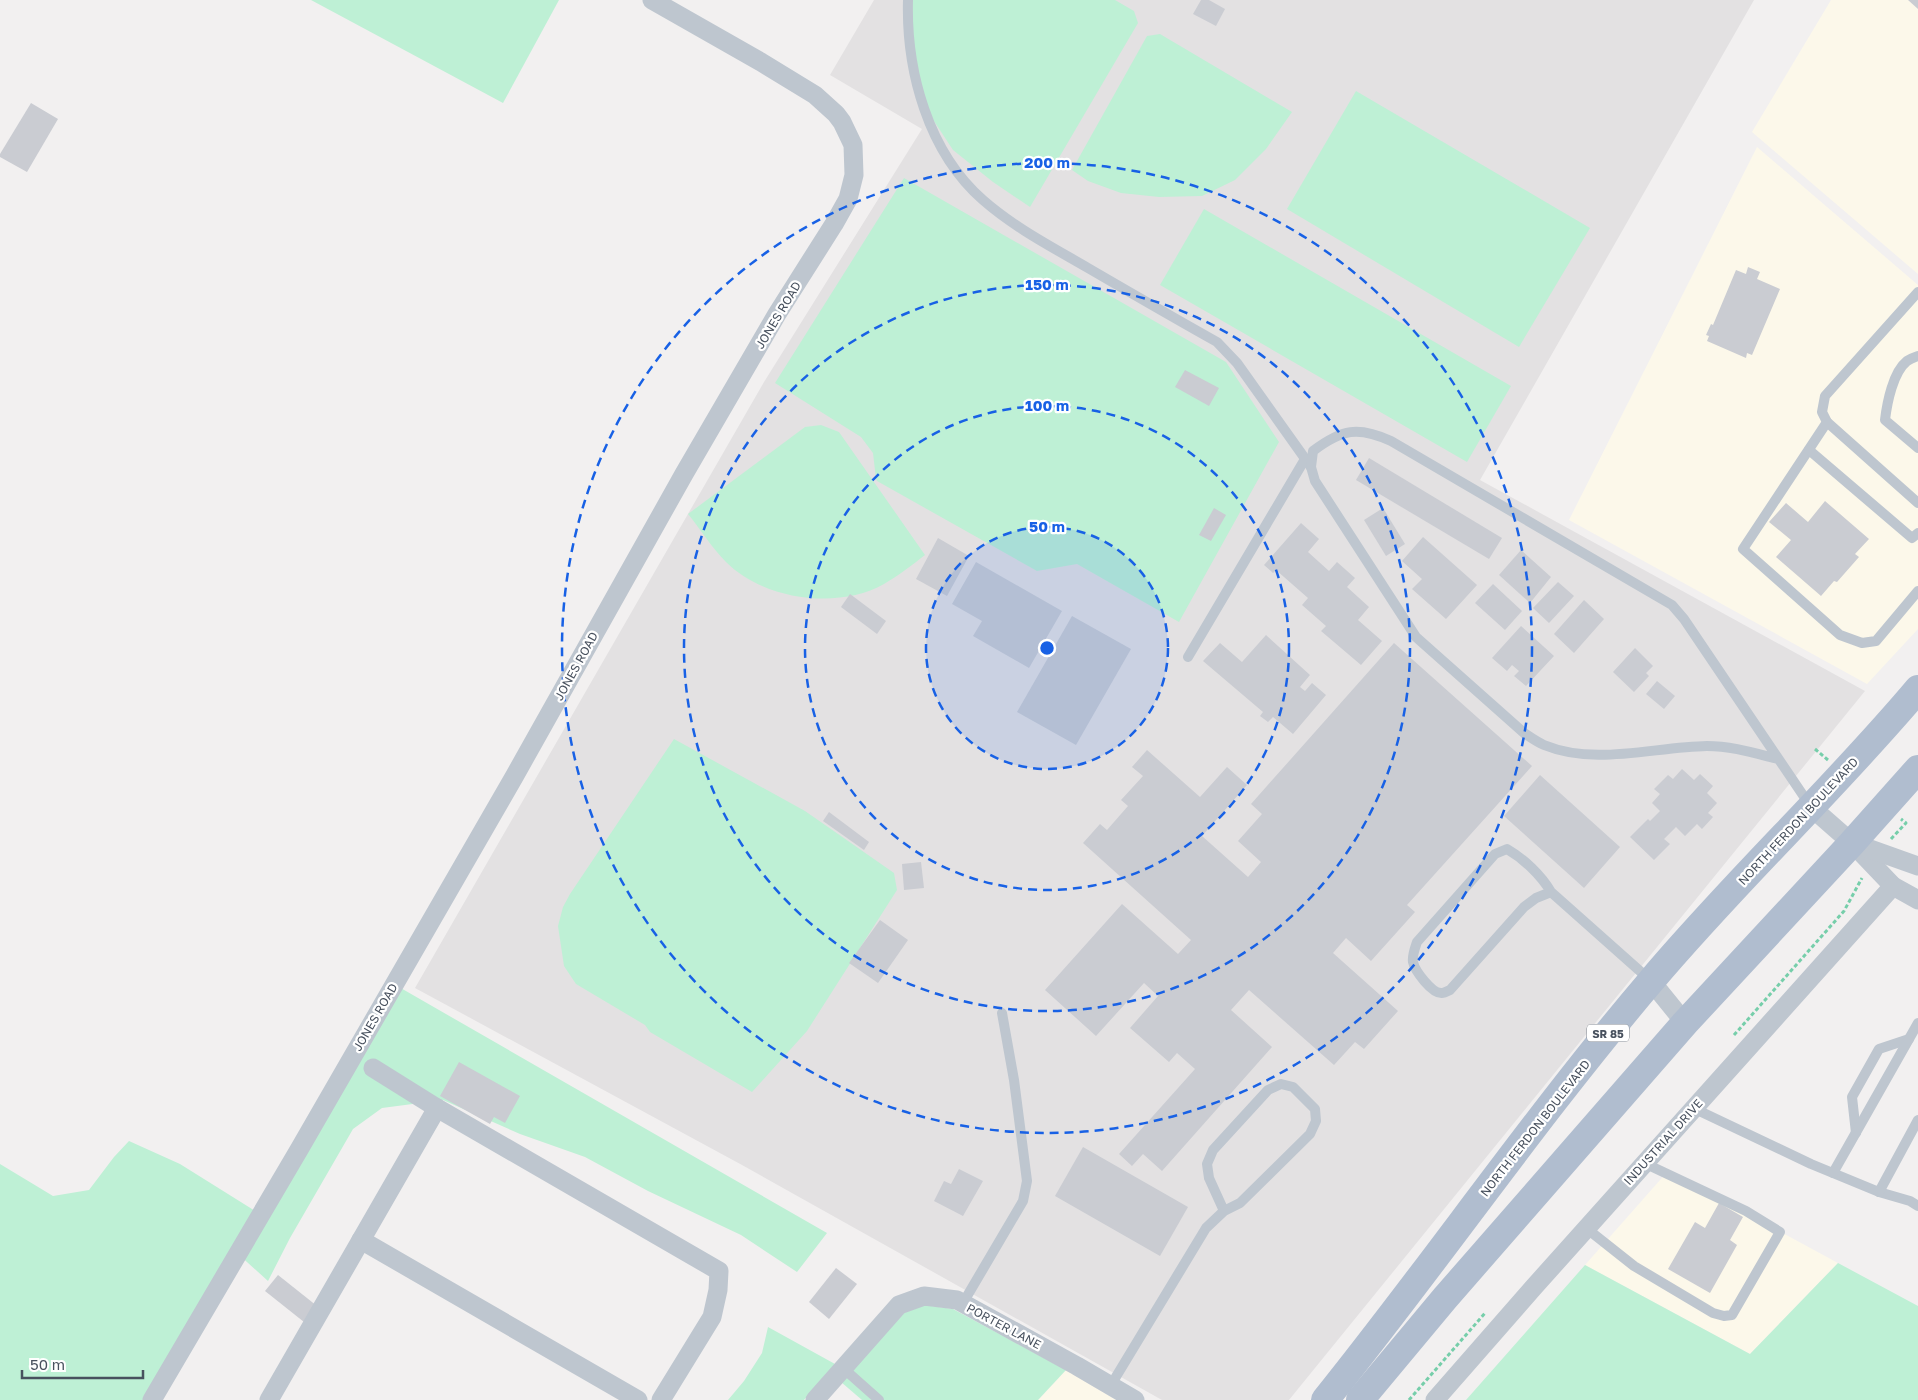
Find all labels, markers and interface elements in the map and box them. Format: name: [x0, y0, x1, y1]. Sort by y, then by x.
text: 200 m: [1024, 153, 1070, 171]
text: 150 m: [1025, 275, 1069, 293]
street label: JONES ROAD: [752, 279, 804, 351]
text: 100 m: [1025, 396, 1069, 414]
text: 50 m: [1029, 517, 1065, 535]
street label: JONES ROAD: [551, 629, 601, 703]
centre of rings: [1038, 639, 1056, 657]
street label: NORTH FERDON BOULEVARD: [1735, 754, 1861, 888]
street label: JONES ROAD: [350, 980, 400, 1054]
road number: SR 85: [1587, 1024, 1629, 1042]
street label: NORTH FERDON BOULEVARD: [1477, 1057, 1593, 1199]
street label: INDUSTRIAL DRIVE: [1620, 1096, 1706, 1188]
street label: PORTER LANE: [964, 1300, 1044, 1352]
scale bar: [22, 1348, 144, 1380]
text: 50 m: [30, 1355, 65, 1373]

